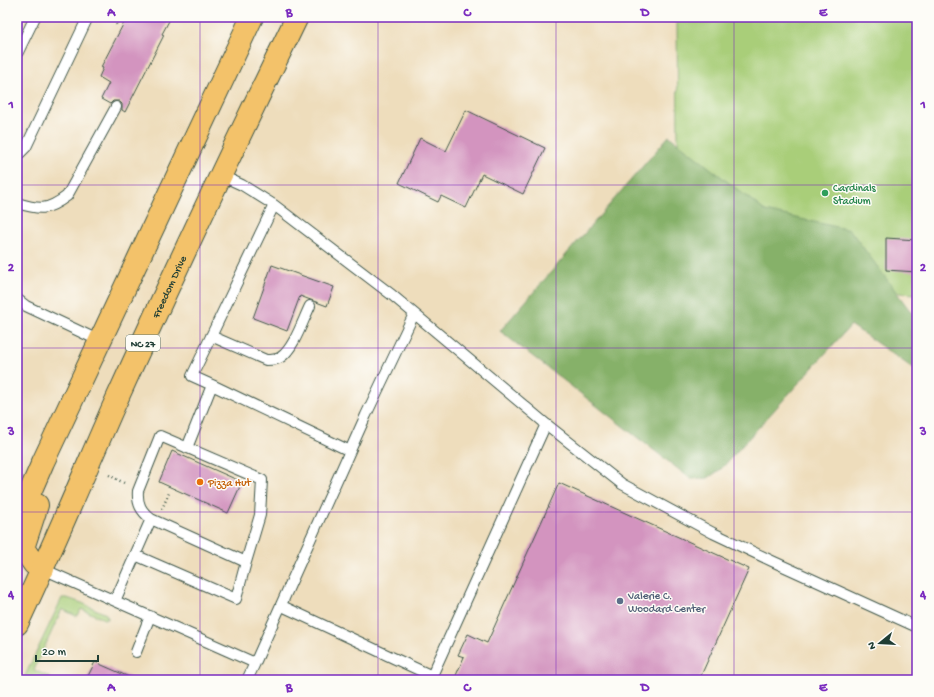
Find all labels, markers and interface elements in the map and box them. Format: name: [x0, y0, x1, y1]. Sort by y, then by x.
text: A: [106, 6, 116, 21]
text: B: [285, 6, 294, 21]
text: C: [462, 6, 472, 21]
text: D: [640, 6, 650, 21]
text: E: [819, 6, 828, 21]
text: 1: [7, 98, 14, 113]
text: 1: [919, 98, 926, 113]
place label: Cardinals Stadium: [833, 183, 877, 208]
marker: Cardinals Stadium: [820, 188, 830, 198]
street label: Freedom Drive: [150, 254, 190, 321]
text: 2: [8, 261, 15, 276]
text: 2: [920, 261, 927, 276]
road number: NC 27: [126, 335, 160, 351]
text: 3: [7, 425, 15, 440]
text: 3: [919, 425, 927, 440]
marker: Pizza Hut: [195, 477, 205, 487]
place label: Pizza Hut: [207, 478, 252, 490]
text: 4: [7, 588, 15, 603]
text: 4: [919, 588, 927, 603]
place label: Valerie C. Woodard Center: [627, 591, 706, 616]
marker: Valerie C. Woodard Center: [615, 596, 625, 606]
north arrow: [860, 623, 900, 663]
scale bar: [36, 637, 98, 663]
text: N: [866, 640, 879, 651]
text: 20 m: [42, 646, 67, 660]
text: A: [106, 681, 116, 696]
text: B: [285, 681, 294, 696]
text: C: [462, 681, 472, 696]
text: D: [640, 681, 650, 696]
text: E: [819, 681, 828, 696]

